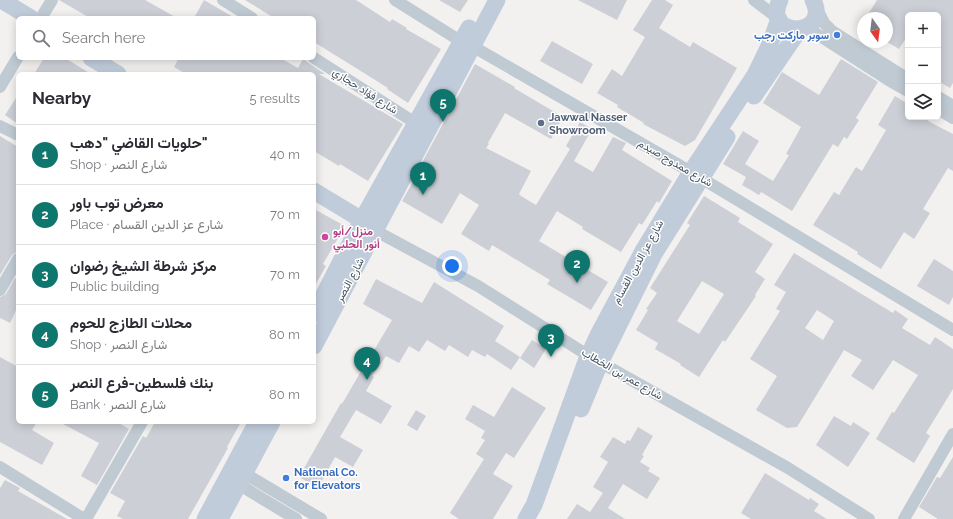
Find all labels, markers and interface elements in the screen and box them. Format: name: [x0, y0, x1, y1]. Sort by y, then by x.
north arrow: [857, 12, 893, 48]
map controls: [905, 12, 941, 120]
button: +: [905, 12, 941, 48]
search box: [16, 16, 316, 60]
icon: search: [30, 27, 52, 49]
text: Search here: [62, 29, 145, 47]
place label: سوبر ماركت رجب: [754, 29, 829, 42]
marker: سوبر ماركت رجب: [832, 30, 842, 40]
button: −: [905, 48, 941, 84]
street label: شارع فؤاد حجازي: [328, 65, 400, 119]
button: layers: [905, 84, 941, 120]
text: Nearby: [32, 88, 91, 108]
pin: 5: [430, 89, 456, 122]
text: 5 results: [249, 91, 300, 106]
place label: Jawwal Nasser Showroom: [549, 111, 628, 137]
marker: Jawwal Nasser Showroom: [536, 118, 546, 128]
text: حلويات القاضي "دهب": [70, 134, 208, 152]
street label: شارع ممدوح صيدم: [635, 136, 715, 191]
text: 1: [42, 147, 48, 162]
text: 40 m: [270, 147, 300, 162]
text: Shop · شارع النصر: [70, 157, 167, 172]
pin: 1: [410, 162, 436, 195]
text: معرض توب باور: [70, 194, 164, 212]
text: 2: [41, 207, 49, 222]
text: 70 m: [270, 207, 300, 222]
text: Place · شارع عز الدين القسام: [70, 217, 223, 232]
street label: شارع عز الدين القسام: [610, 218, 667, 307]
place label: منزل/أبو أنور الحلبي: [333, 225, 380, 253]
marker: منزل/أبو أنور الحلبي: [320, 232, 330, 242]
pin: 2: [564, 250, 590, 283]
street label: شارع النصر: [333, 255, 368, 306]
your location: [442, 256, 462, 276]
text: مركز شرطة الشيخ رضوان: [70, 257, 217, 275]
text: 3: [41, 267, 49, 282]
text: 70 m: [270, 267, 300, 282]
text: Public building: [70, 279, 159, 294]
text: محلات الطازج للحوم: [70, 314, 192, 332]
pin: 3: [538, 324, 564, 357]
text: 4: [41, 327, 49, 342]
text: 80 m: [269, 327, 300, 342]
text: Shop · شارع النصر: [70, 337, 167, 352]
street label: شارع عمر بن الخطاب: [579, 346, 665, 403]
pin: 4: [354, 347, 380, 380]
text: بنك فلسطين-فرع النصر: [70, 374, 213, 392]
text: 5: [41, 387, 49, 402]
text: 80 m: [269, 387, 300, 402]
text: Bank · شارع النصر: [70, 397, 166, 412]
place label: National Co. for Elevators: [294, 466, 361, 492]
marker: National Co. for Elevators: [281, 473, 291, 483]

